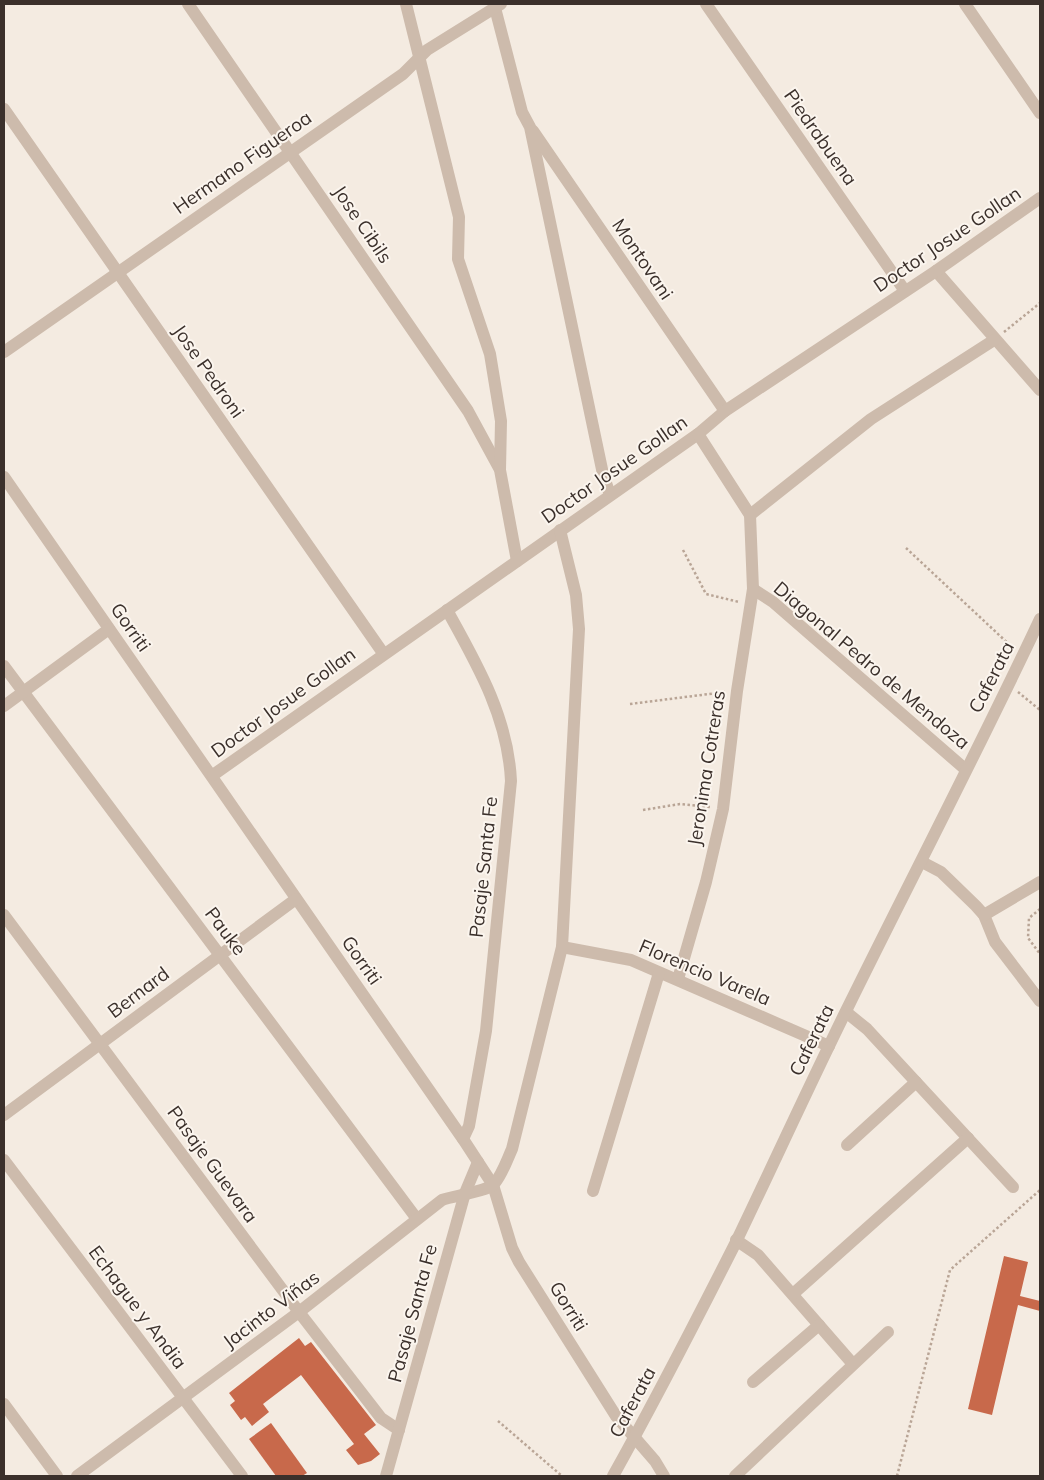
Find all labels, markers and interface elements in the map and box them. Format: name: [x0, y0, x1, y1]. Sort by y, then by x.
street label: Piedrabuena: [779, 84, 863, 190]
street label: Hermano Figueroa: [168, 105, 316, 219]
street label: Jose Cibils: [328, 180, 398, 268]
street label: Doctor Josue Gollan: [869, 181, 1025, 297]
street label: Montovani: [607, 214, 679, 304]
street label: Jose Pedroni: [168, 320, 250, 422]
street label: Doctor Josue Gollan: [536, 410, 692, 528]
street label: Diagonal Pedro de Mendoza: [769, 576, 975, 754]
street label: Gorriti: [106, 598, 156, 656]
street label: Caferata: [963, 637, 1019, 717]
street label: Doctor Josue Gollan: [206, 641, 360, 763]
street label: Jeronima Cotreras: [682, 688, 730, 848]
street label: Pasaje Santa Fe: [464, 795, 502, 939]
street label: Pauke: [200, 902, 252, 960]
street label: Gorriti: [337, 931, 387, 989]
street label: Florencio Varela: [636, 933, 774, 1011]
street label: Bernard: [102, 961, 174, 1023]
street label: Caferata: [783, 1000, 839, 1080]
street label: Pasaje Guevara: [163, 1101, 263, 1227]
street label: Echague y Andia: [84, 1241, 192, 1373]
street label: Pasaje Santa Fe: [382, 1241, 442, 1385]
street label: Jacinto Viñas: [218, 1265, 324, 1353]
street label: Gorriti: [544, 1277, 594, 1335]
street label: Caferata: [603, 1362, 661, 1442]

